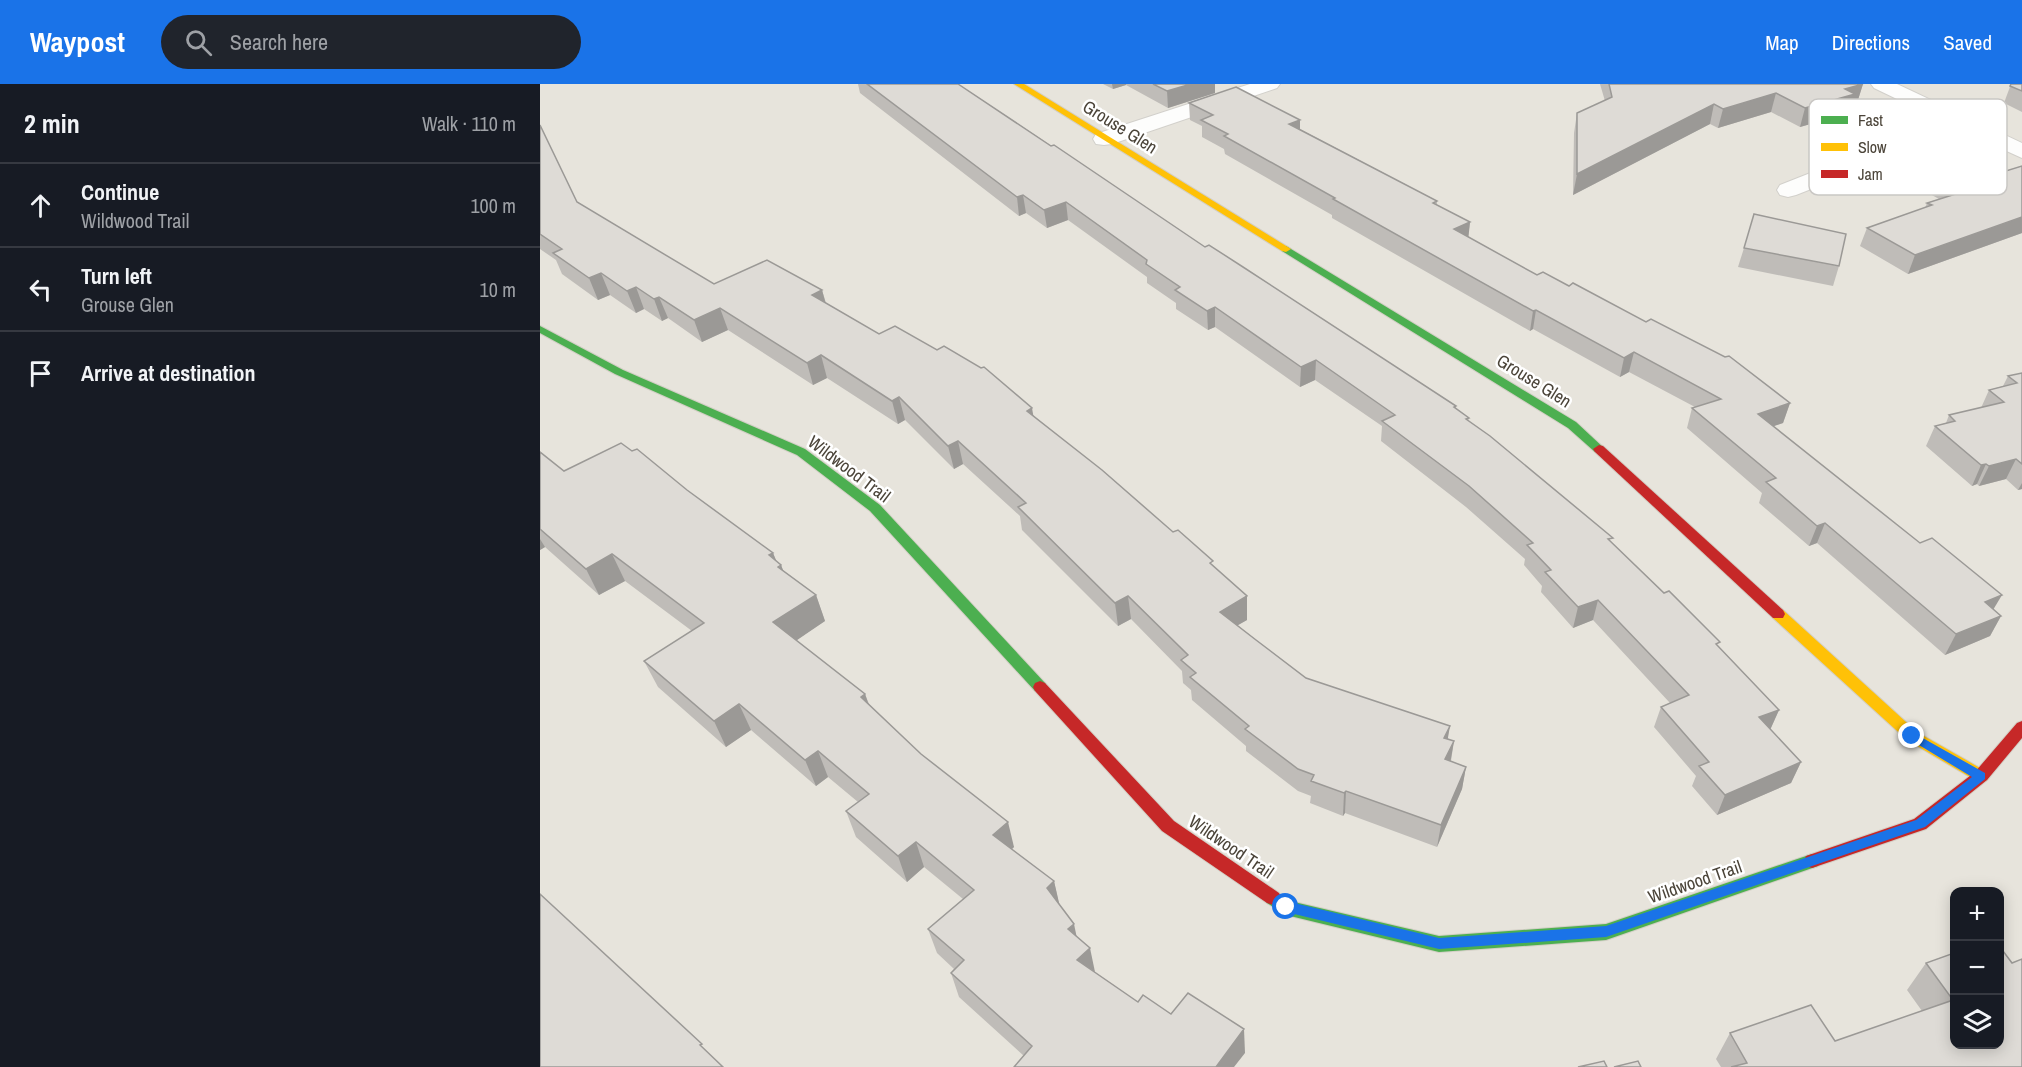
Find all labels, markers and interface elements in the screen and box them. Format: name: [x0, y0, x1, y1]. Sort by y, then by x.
search box: [161, 15, 581, 69]
text: Waypost: [30, 23, 125, 61]
icon: search: [182, 26, 215, 59]
text: Search here: [230, 27, 328, 57]
text: Map: [1765, 28, 1799, 57]
text: Directions: [1832, 28, 1910, 57]
text: Saved: [1943, 28, 1992, 57]
street label: Grouse Glen: [1078, 94, 1162, 159]
legend: [1809, 99, 2007, 195]
text: 2 min: [24, 106, 80, 141]
text: Fast: [1858, 109, 1883, 131]
text: Walk · 110 m: [422, 110, 516, 137]
text: Slow: [1858, 136, 1887, 158]
text: Jam: [1858, 163, 1883, 185]
text: Continue: [81, 177, 159, 207]
icon: ahead: [24, 189, 57, 222]
text: 100 m: [470, 192, 516, 219]
text: Wildwood Trail: [81, 207, 189, 234]
text: Turn left: [81, 261, 152, 291]
icon: left: [24, 273, 57, 306]
text: 10 m: [480, 276, 516, 303]
text: Grouse Glen: [81, 291, 174, 318]
street label: Grouse Glen: [1492, 348, 1576, 413]
icon: arrive: [24, 357, 57, 390]
text: Arrive at destination: [81, 358, 255, 388]
street label: Wildwood Trail: [803, 429, 896, 508]
route end: [1898, 722, 1924, 748]
street label: Wildwood Trail: [1184, 809, 1279, 884]
street label: Wildwood Trail: [1645, 854, 1745, 909]
map controls: [1950, 887, 2004, 1049]
button: +: [1950, 887, 2004, 941]
route start: [1272, 893, 1298, 919]
button: −: [1950, 941, 2004, 995]
button: layers: [1950, 995, 2004, 1049]

